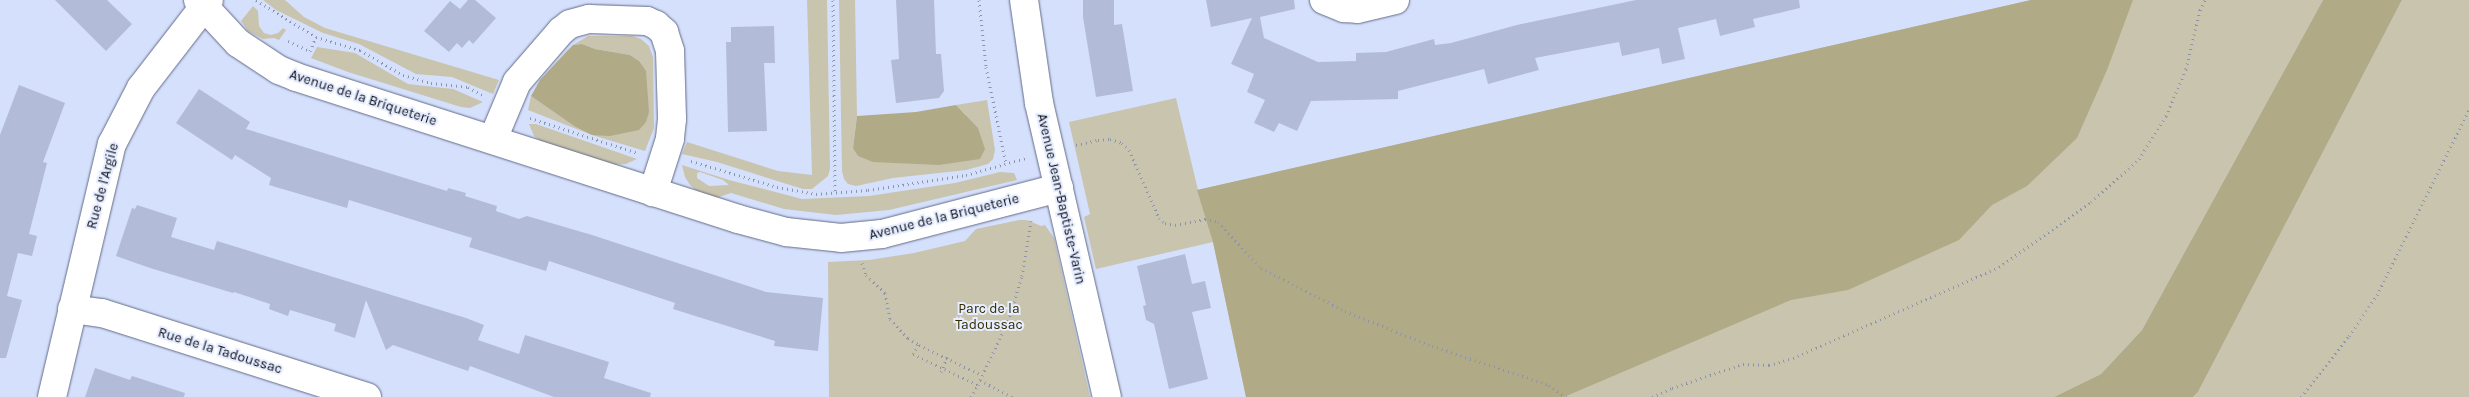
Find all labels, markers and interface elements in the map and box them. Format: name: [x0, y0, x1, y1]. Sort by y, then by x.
street label: Avenue de la Briqueterie: [287, 66, 439, 130]
street label: Avenue Jean-Baptiste-Varin: [1033, 112, 1089, 286]
street label: Rue de l'Argile: [83, 141, 123, 231]
street label: Avenue de la Briqueterie: [867, 190, 1021, 244]
park label: Parc de la Tadoussac: [955, 301, 1023, 334]
street label: Rue de la Tadoussac: [156, 324, 284, 378]

